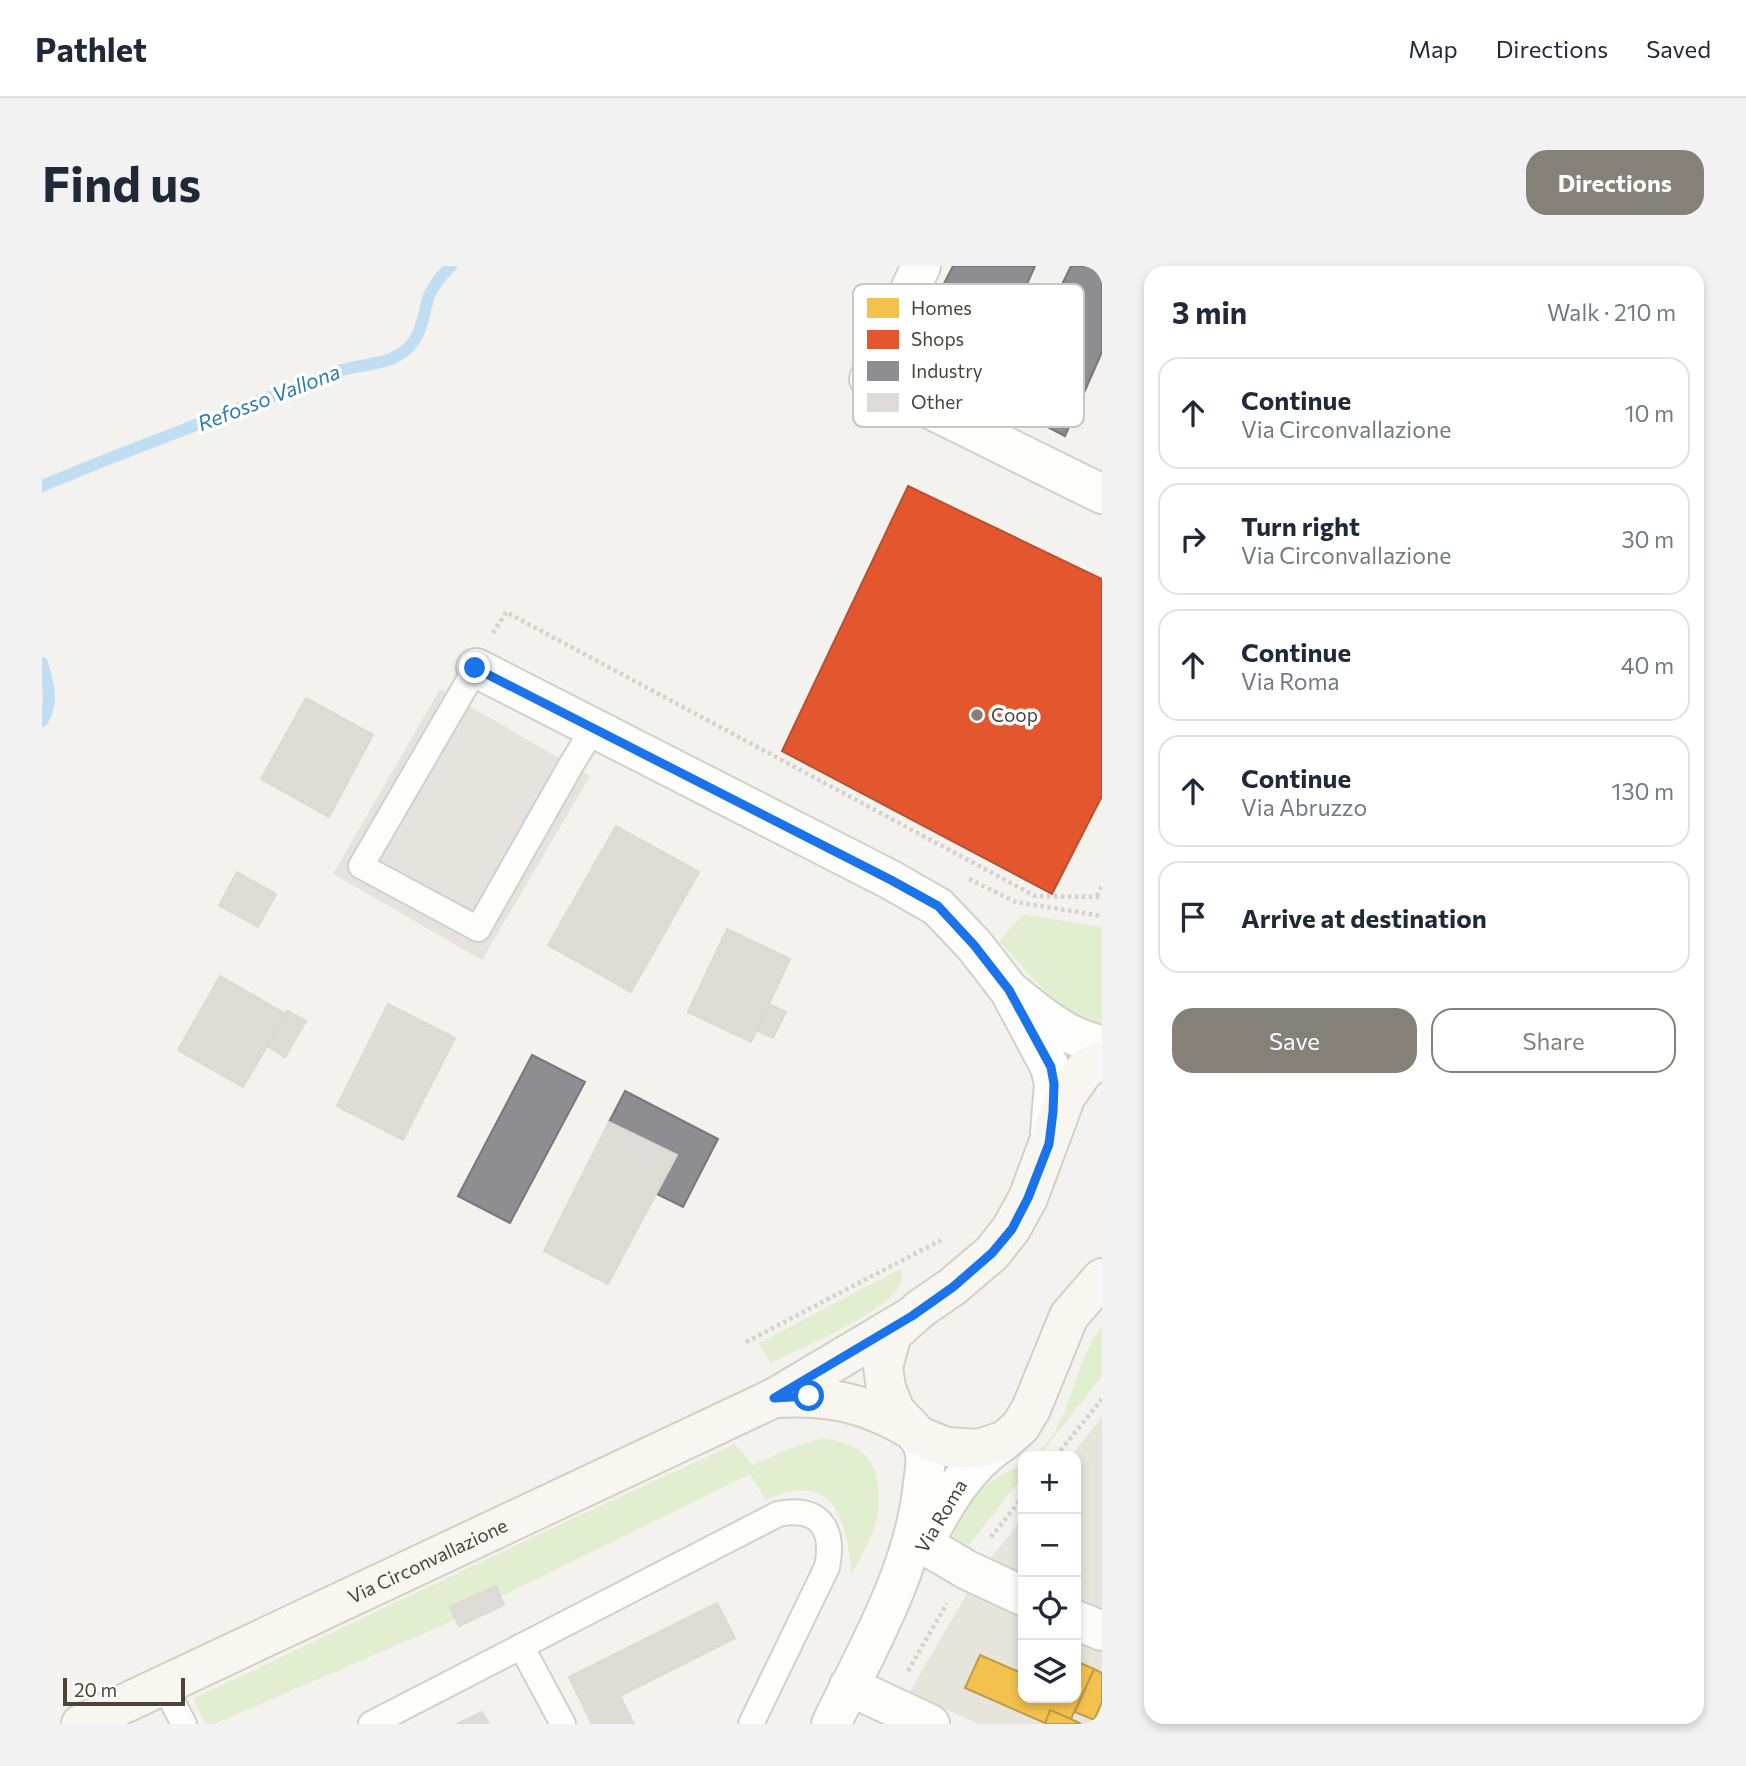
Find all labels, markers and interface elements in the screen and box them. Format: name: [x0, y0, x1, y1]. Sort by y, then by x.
text: Pathlet: [35, 28, 147, 69]
text: Map: [1408, 34, 1458, 63]
text: Directions: [1496, 34, 1608, 63]
text: Saved: [1646, 34, 1711, 63]
button: Directions: [1526, 150, 1704, 215]
text: Find us: [42, 152, 201, 212]
legend: [853, 284, 1084, 427]
text: 3 min: [1172, 293, 1247, 330]
text: Homes: [911, 296, 972, 319]
text: Walk · 210 m: [1547, 298, 1676, 326]
text: Shops: [911, 327, 964, 350]
water label: Refosso Vallona: [194, 358, 343, 435]
text: Industry: [911, 359, 983, 382]
text: Continue: [1241, 384, 1351, 415]
text: Other: [911, 390, 963, 413]
icon: ahead: [1174, 394, 1212, 432]
text: 10 m: [1625, 399, 1674, 427]
text: Via Circonvallazione: [1241, 415, 1451, 443]
text: Turn right: [1241, 510, 1360, 541]
icon: right: [1174, 520, 1212, 558]
text: 30 m: [1621, 525, 1674, 553]
text: Via Circonvallazione: [1241, 541, 1451, 569]
text: Continue: [1241, 636, 1351, 667]
icon: ahead: [1174, 646, 1212, 684]
text: 40 m: [1621, 651, 1674, 679]
route end: [459, 652, 490, 683]
text: Via Roma: [1241, 667, 1340, 695]
place label: Coop: [991, 703, 1038, 726]
marker: Coop: [969, 707, 985, 723]
text: Continue: [1241, 762, 1351, 793]
icon: ahead: [1174, 772, 1212, 810]
text: 130 m: [1612, 777, 1674, 805]
text: Via Abruzzo: [1241, 793, 1367, 821]
icon: arrive: [1174, 898, 1212, 936]
text: Arrive at destination: [1241, 902, 1487, 933]
button: Save: [1172, 1008, 1417, 1073]
button: Share: [1431, 1008, 1676, 1073]
route start: [793, 1380, 824, 1411]
map controls: [1018, 1451, 1081, 1703]
button: +: [1018, 1451, 1081, 1514]
street label: Via Roma: [910, 1475, 971, 1557]
street label: Via Circonvallazione: [344, 1513, 511, 1608]
button: −: [1018, 1514, 1081, 1577]
button: locate: [1018, 1577, 1081, 1640]
button: layers: [1018, 1640, 1081, 1703]
scale bar: [63, 1675, 186, 1707]
text: 20 m: [74, 1678, 117, 1701]

